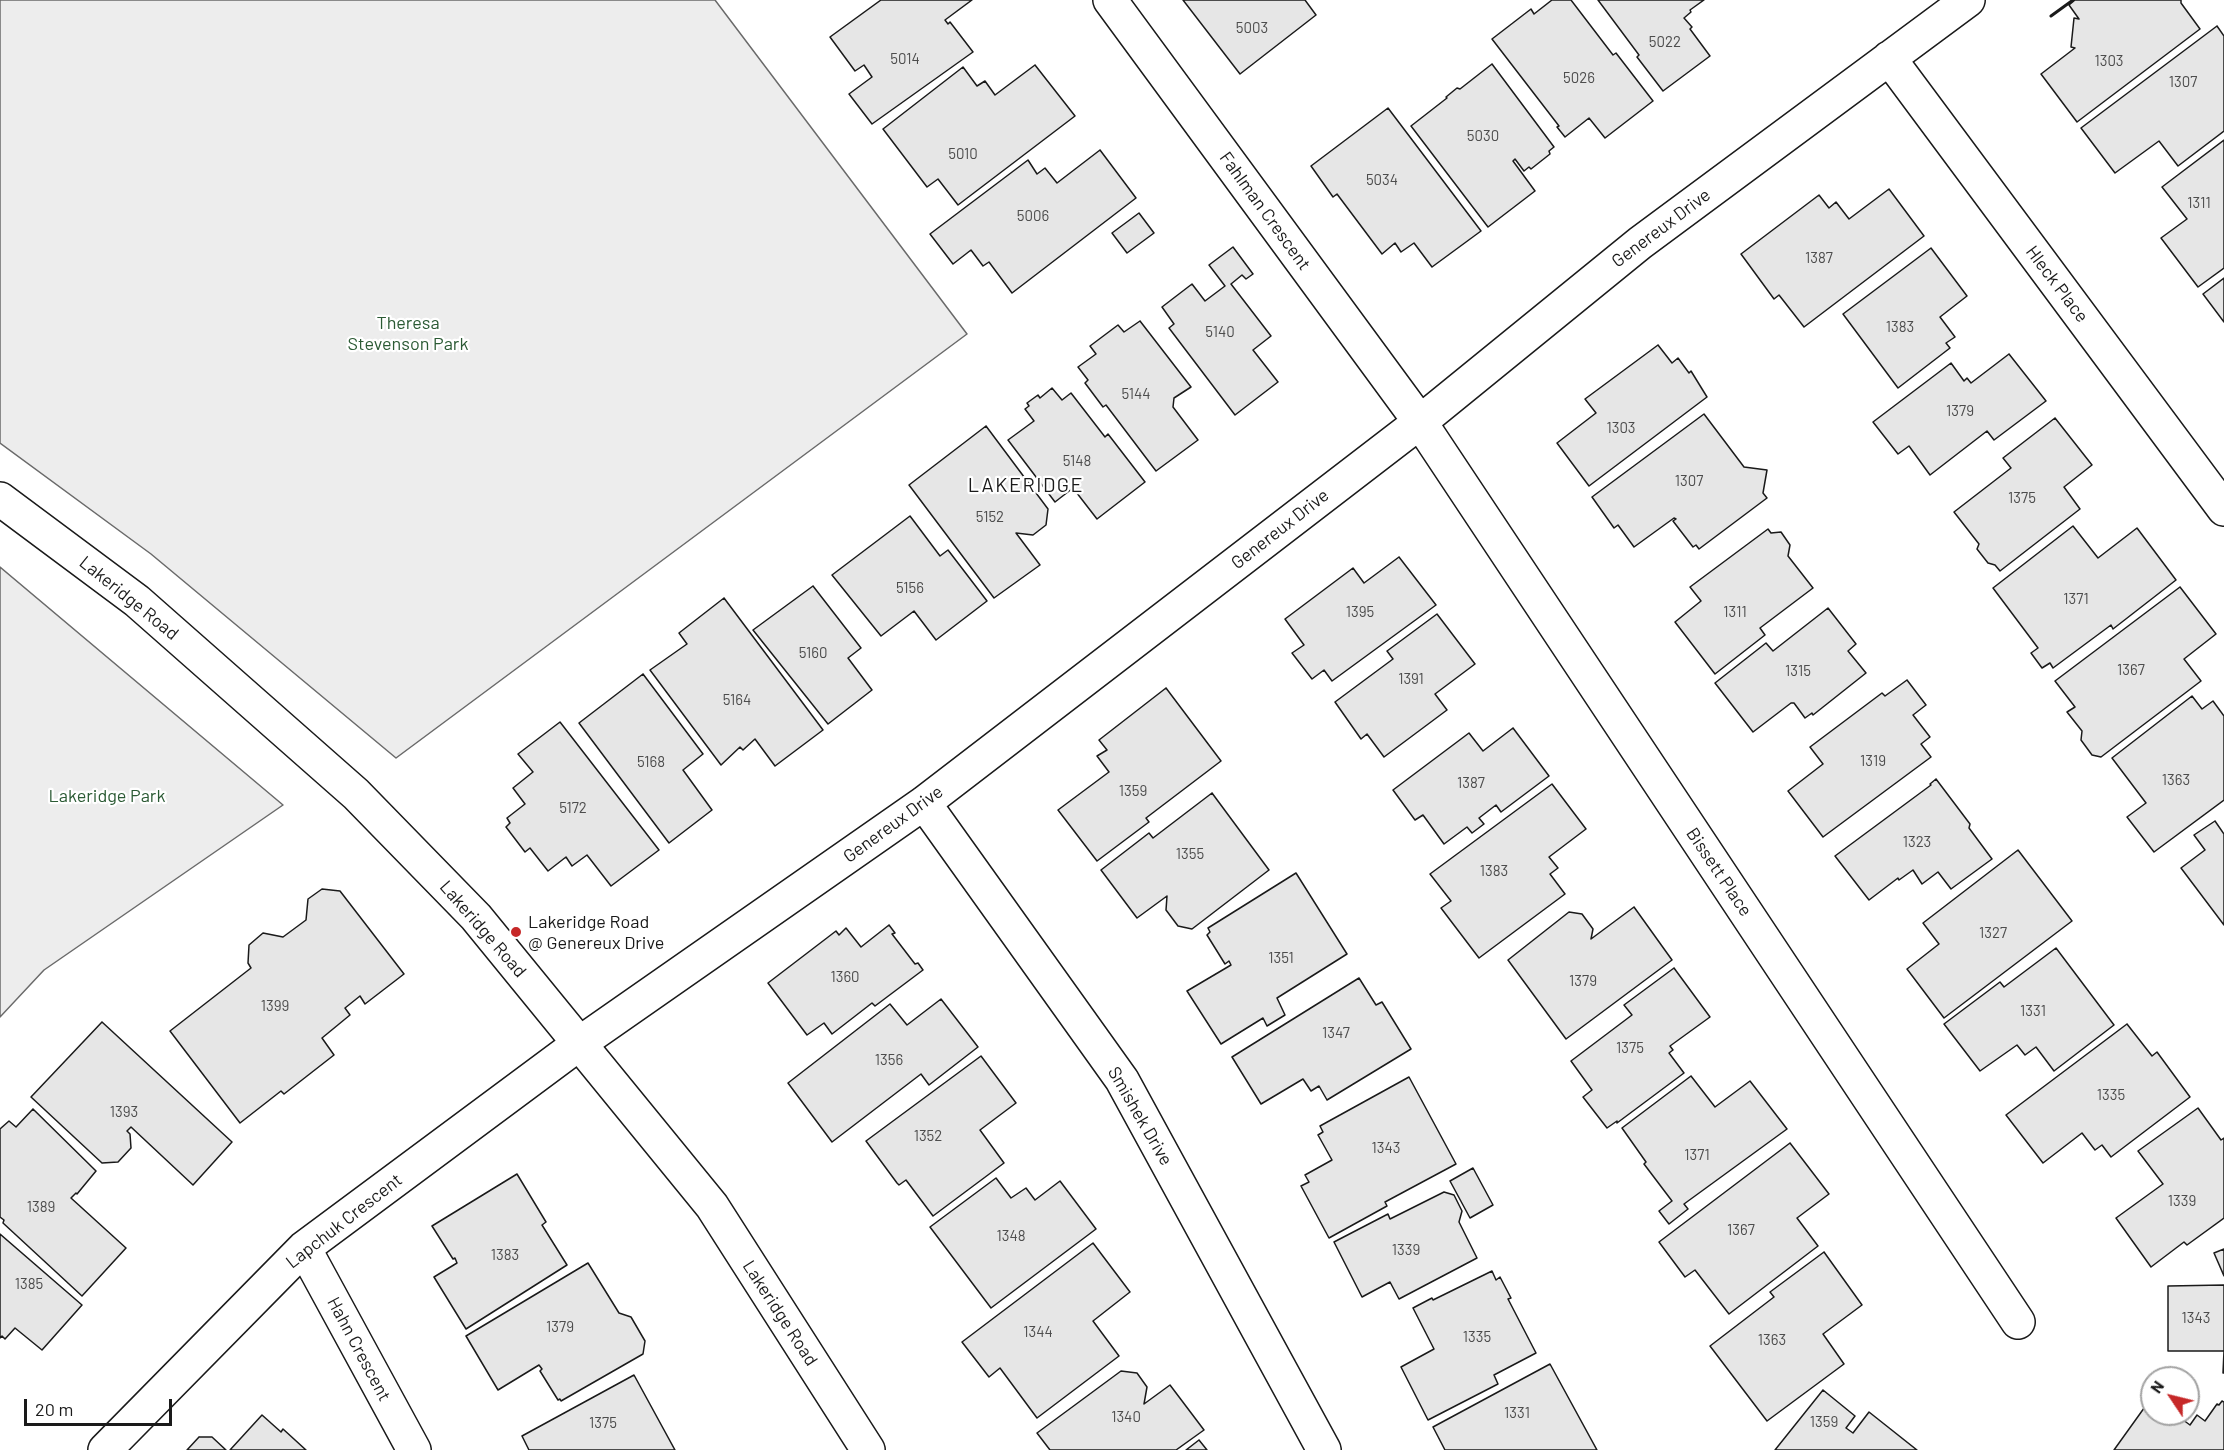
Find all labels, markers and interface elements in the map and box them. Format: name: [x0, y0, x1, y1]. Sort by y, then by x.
house number: 5003: [1236, 19, 1268, 37]
house number: 5022: [1649, 33, 1681, 51]
house number: 5014: [890, 50, 920, 68]
house number: 1303: [2094, 52, 2124, 70]
house number: 5026: [1563, 69, 1595, 87]
house number: 1307: [2169, 73, 2197, 91]
house number: 5030: [1467, 127, 1499, 145]
house number: 5010: [948, 145, 978, 163]
street label: Fahlman Crescent: [1215, 148, 1315, 274]
house number: 5034: [1366, 171, 1398, 189]
street label: Genereux Drive: [1607, 184, 1715, 272]
house number: 1311: [2187, 194, 2211, 212]
house number: 5006: [1017, 207, 1049, 225]
street label: Hleck Place: [2021, 241, 2093, 327]
house number: 1387: [1805, 249, 1833, 267]
park label: Theresa Stevenson Park: [348, 312, 468, 354]
house number: 1383: [1886, 318, 1914, 336]
house number: 5140: [1205, 323, 1235, 341]
house number: 5144: [1121, 385, 1151, 403]
house number: 1379: [1946, 402, 1974, 420]
house number: 1303: [1606, 419, 1636, 437]
house number: 5148: [1063, 452, 1091, 470]
house number: 1307: [1675, 472, 1703, 490]
district label: LAKERIDGE: [968, 473, 1084, 497]
street label: Genereux Drive: [1227, 484, 1333, 574]
house number: 1375: [2008, 489, 2036, 507]
house number: 5152: [976, 508, 1004, 526]
street label: Lakeridge Road: [75, 551, 183, 645]
house number: 5156: [896, 579, 924, 597]
house number: 1371: [2063, 590, 2089, 608]
house number: 1395: [1346, 603, 1374, 621]
house number: 1311: [1723, 603, 1747, 621]
house number: 5160: [799, 644, 827, 662]
house number: 1367: [2117, 661, 2145, 679]
house number: 1315: [1785, 662, 1811, 680]
house number: 1391: [1398, 670, 1424, 688]
house number: 5164: [723, 691, 751, 709]
house number: 1319: [1860, 752, 1886, 770]
house number: 5168: [637, 753, 665, 771]
house number: 1363: [2162, 771, 2190, 789]
house number: 1387: [1457, 774, 1485, 792]
street label: Genereux Drive: [839, 781, 947, 867]
house number: 1359: [1119, 782, 1147, 800]
park label: Lakeridge Park: [49, 785, 165, 807]
house number: 5172: [559, 799, 587, 817]
street label: Bissett Place: [1682, 824, 1756, 920]
house number: 1323: [1903, 833, 1931, 851]
house number: 1355: [1176, 845, 1204, 863]
house number: 1383: [1480, 862, 1508, 880]
street label: Lakeridge Road: [435, 876, 531, 982]
place label: Lakeridge Road @ Genereux Drive: [528, 911, 664, 954]
house number: 1327: [1979, 924, 2007, 942]
marker: Lakeridge Road @ Genereux Drive: [509, 925, 523, 939]
house number: 1351: [1268, 949, 1294, 967]
house number: 1360: [830, 968, 860, 986]
house number: 1379: [1569, 972, 1597, 990]
house number: 1399: [261, 997, 289, 1015]
house number: 1331: [2020, 1002, 2046, 1020]
house number: 1347: [1322, 1024, 1350, 1042]
house number: 1375: [1616, 1039, 1644, 1057]
house number: 1356: [875, 1051, 903, 1069]
street label: Smishek Drive: [1103, 1063, 1177, 1169]
house number: 1335: [2097, 1086, 2125, 1104]
house number: 1393: [110, 1103, 138, 1121]
house number: 1352: [914, 1127, 942, 1145]
house number: 1343: [1372, 1139, 1400, 1157]
house number: 1371: [1684, 1146, 1710, 1164]
street label: Lapchuk Crescent: [282, 1169, 406, 1273]
house number: 1339: [2168, 1192, 2196, 1210]
house number: 1389: [27, 1198, 55, 1216]
house number: 1367: [1727, 1221, 1755, 1239]
house number: 1348: [996, 1227, 1026, 1245]
house number: 1339: [1392, 1241, 1420, 1259]
house number: 1383: [491, 1246, 519, 1264]
street label: Lakeridge Road: [738, 1256, 822, 1370]
house number: 1385: [15, 1275, 43, 1293]
street label: Hahn Crescent: [323, 1293, 395, 1405]
house number: 1343: [2182, 1309, 2210, 1327]
house number: 1379: [546, 1318, 574, 1336]
house number: 1344: [1023, 1323, 1053, 1341]
house number: 1335: [1463, 1328, 1491, 1346]
house number: 1363: [1758, 1331, 1786, 1349]
north arrow: [2140, 1366, 2200, 1426]
text: N: [2146, 1377, 2167, 1396]
scale bar: [27, 1387, 176, 1425]
text: 20 m: [35, 1398, 73, 1420]
house number: 1331: [1504, 1404, 1530, 1422]
house number: 1340: [1111, 1408, 1141, 1426]
house number: 1359: [1810, 1413, 1838, 1431]
house number: 1375: [589, 1414, 617, 1432]

